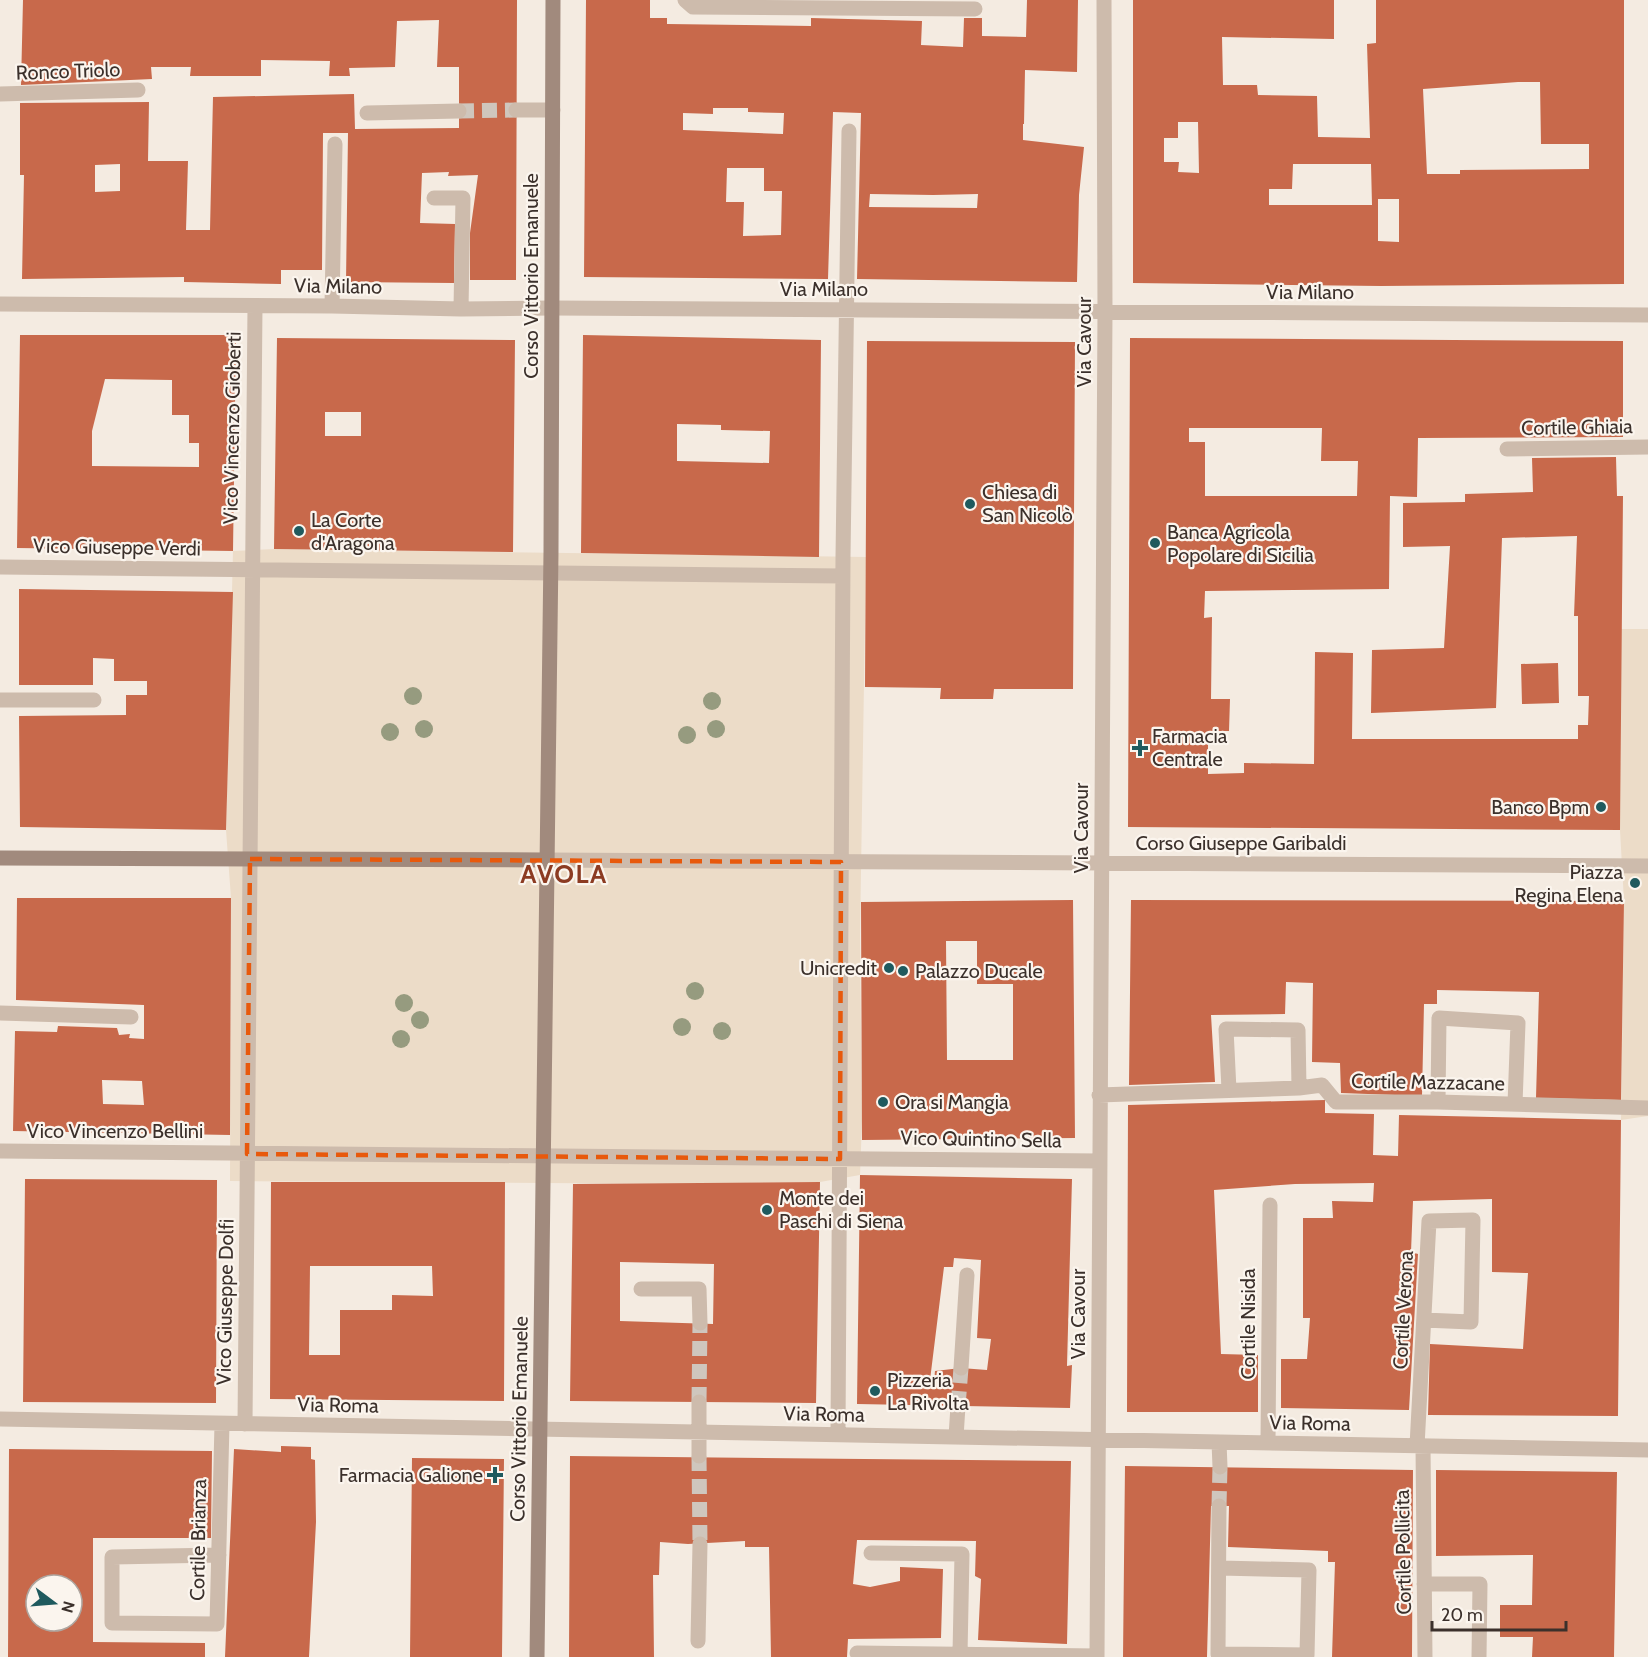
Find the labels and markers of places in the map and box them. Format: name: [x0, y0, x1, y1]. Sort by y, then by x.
place label: Chiesa di San Nicolò: [982, 480, 1073, 527]
marker: Chiesa di San Nicolò: [963, 497, 977, 511]
place label: La Corte d'Aragona: [311, 508, 395, 555]
place label: Banca Agricola Popolare di Sicilia: [1167, 520, 1314, 567]
marker: La Corte d'Aragona: [292, 524, 306, 538]
marker: Banca Agricola Popolare di Sicilia: [1148, 536, 1162, 550]
place label: Farmacia Centrale: [1152, 724, 1228, 771]
marker: Farmacia Centrale: [1133, 741, 1147, 755]
place label: Banco Bpm: [1491, 795, 1589, 819]
marker: Banco Bpm: [1594, 800, 1608, 814]
place label: Piazza Regina Elena: [1515, 860, 1623, 907]
marker: Piazza Regina Elena: [1628, 876, 1642, 890]
place label: Unicredit: [800, 956, 877, 980]
place label: Palazzo Ducale: [915, 959, 1043, 983]
marker: Unicredit: [882, 961, 896, 975]
marker: Palazzo Ducale: [896, 964, 910, 978]
place label: Ora si Mangia: [895, 1090, 1009, 1114]
marker: Ora si Mangia: [876, 1095, 890, 1109]
place label: Monte dei Paschi di Siena: [779, 1186, 904, 1233]
marker: Monte dei Paschi di Siena: [760, 1203, 774, 1217]
place label: Pizzeria La Rivolta: [887, 1368, 969, 1415]
marker: Pizzeria La Rivolta: [868, 1384, 882, 1398]
place label: Farmacia Galione: [339, 1463, 483, 1487]
marker: Farmacia Galione: [488, 1468, 502, 1482]

